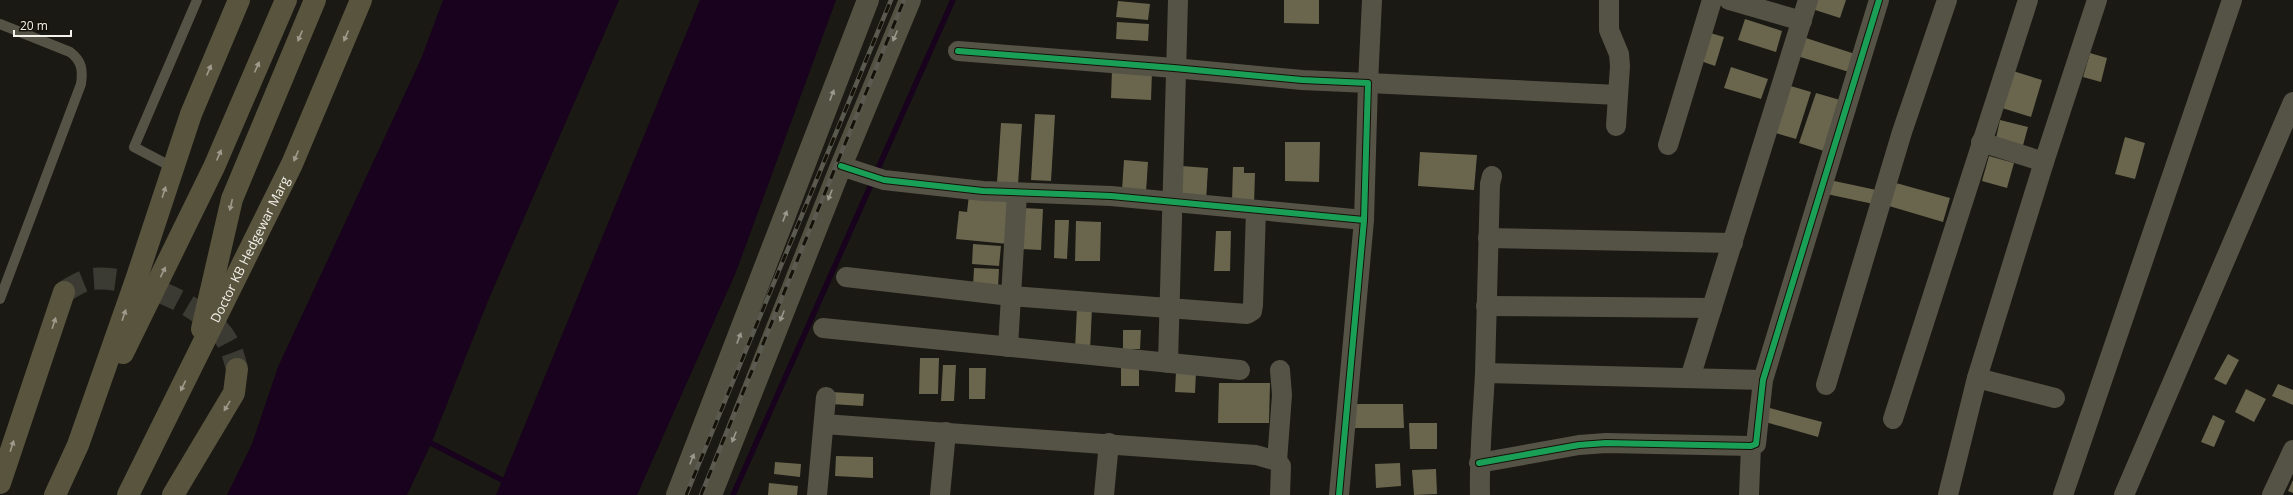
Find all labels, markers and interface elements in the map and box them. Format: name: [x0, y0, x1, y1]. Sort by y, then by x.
scale bar: [14, 12, 71, 38]
text: 20 m: [20, 17, 48, 34]
one-way arrow: [296, 30, 303, 42]
one-way arrow: [343, 30, 349, 42]
one-way arrow: [892, 30, 898, 42]
one-way arrow: [254, 61, 260, 73]
one-way arrow: [207, 63, 213, 75]
one-way arrow: [829, 88, 835, 100]
one-way arrow: [216, 149, 222, 160]
one-way arrow: [293, 150, 299, 161]
street label: Doctor KB Hedgewar Marg: [206, 173, 293, 326]
one-way arrow: [162, 185, 168, 197]
one-way arrow: [826, 190, 832, 202]
one-way arrow: [227, 199, 233, 211]
one-way arrow: [783, 210, 789, 222]
one-way arrow: [159, 266, 166, 277]
one-way arrow: [121, 309, 127, 321]
one-way arrow: [778, 310, 784, 322]
one-way arrow: [51, 317, 57, 329]
one-way arrow: [736, 331, 742, 343]
one-way arrow: [180, 380, 186, 391]
one-way arrow: [223, 400, 230, 412]
one-way arrow: [731, 431, 737, 443]
one-way arrow: [10, 440, 16, 452]
one-way arrow: [689, 453, 695, 464]

